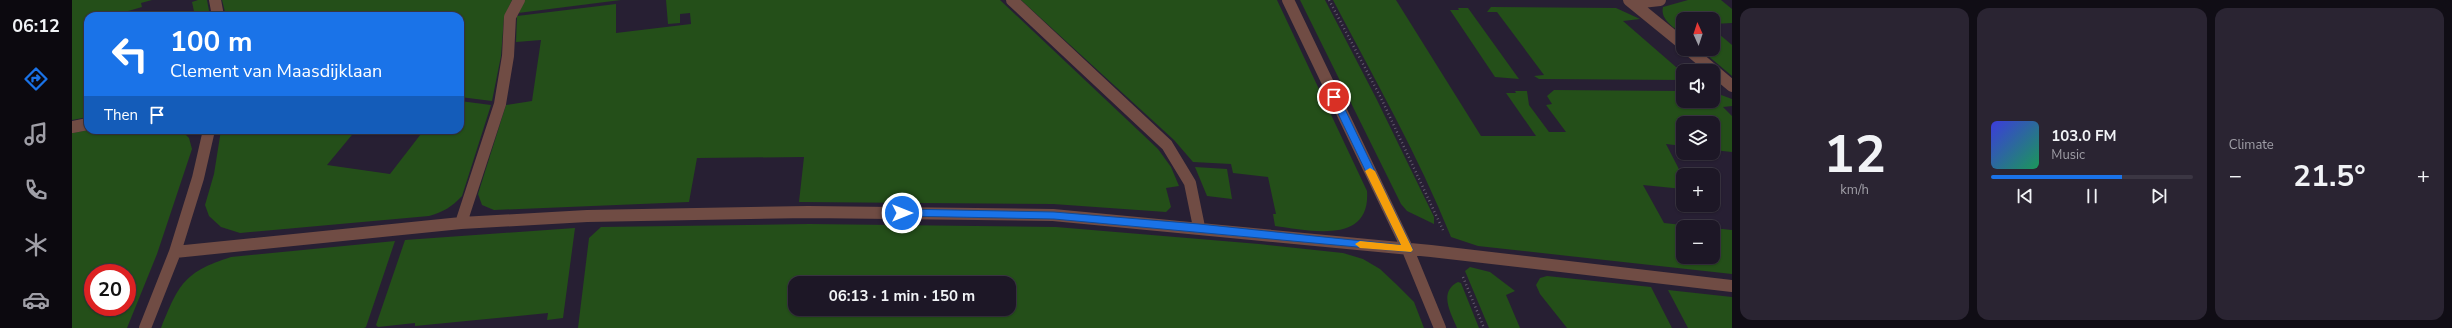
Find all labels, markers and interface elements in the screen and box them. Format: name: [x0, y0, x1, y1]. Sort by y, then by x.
north arrow: [1676, 12, 1720, 56]
map controls: [1676, 12, 1720, 264]
text: 06:12: [12, 14, 60, 38]
text: 100 m: [170, 23, 253, 61]
icon: left: [104, 28, 156, 80]
text: Clement van Maasdijklaan: [170, 59, 382, 83]
button: sound: [1676, 64, 1720, 108]
icon: directions: [22, 65, 50, 93]
pin: [1317, 80, 1351, 114]
icon: arrive: [1323, 86, 1345, 108]
icon: arrive: [146, 104, 168, 126]
text: Then: [104, 105, 138, 125]
button: layers: [1676, 116, 1720, 160]
text: 12: [1823, 119, 1886, 190]
icon: music: [22, 120, 50, 148]
text: 103.0 FM: [2051, 126, 2117, 146]
text: Climate: [2229, 136, 2274, 154]
text: Music: [2051, 146, 2085, 164]
text: 21.5°: [2293, 156, 2366, 197]
text: −: [2229, 161, 2242, 191]
text: +: [2417, 161, 2430, 191]
button: +: [1676, 168, 1720, 212]
icon: phone: [22, 176, 50, 204]
text: km/h: [1840, 181, 1869, 199]
icon: previous: [2014, 185, 2036, 207]
icon: pause: [2081, 185, 2103, 207]
icon: next: [2148, 185, 2170, 207]
position arrow: [881, 192, 923, 234]
button: −: [1676, 220, 1720, 264]
icon: climate: [22, 231, 50, 259]
speed limit sign: 20: [84, 264, 136, 316]
icon: car: [22, 286, 50, 314]
text: 06:13 · 1 min · 150 m: [829, 286, 975, 306]

